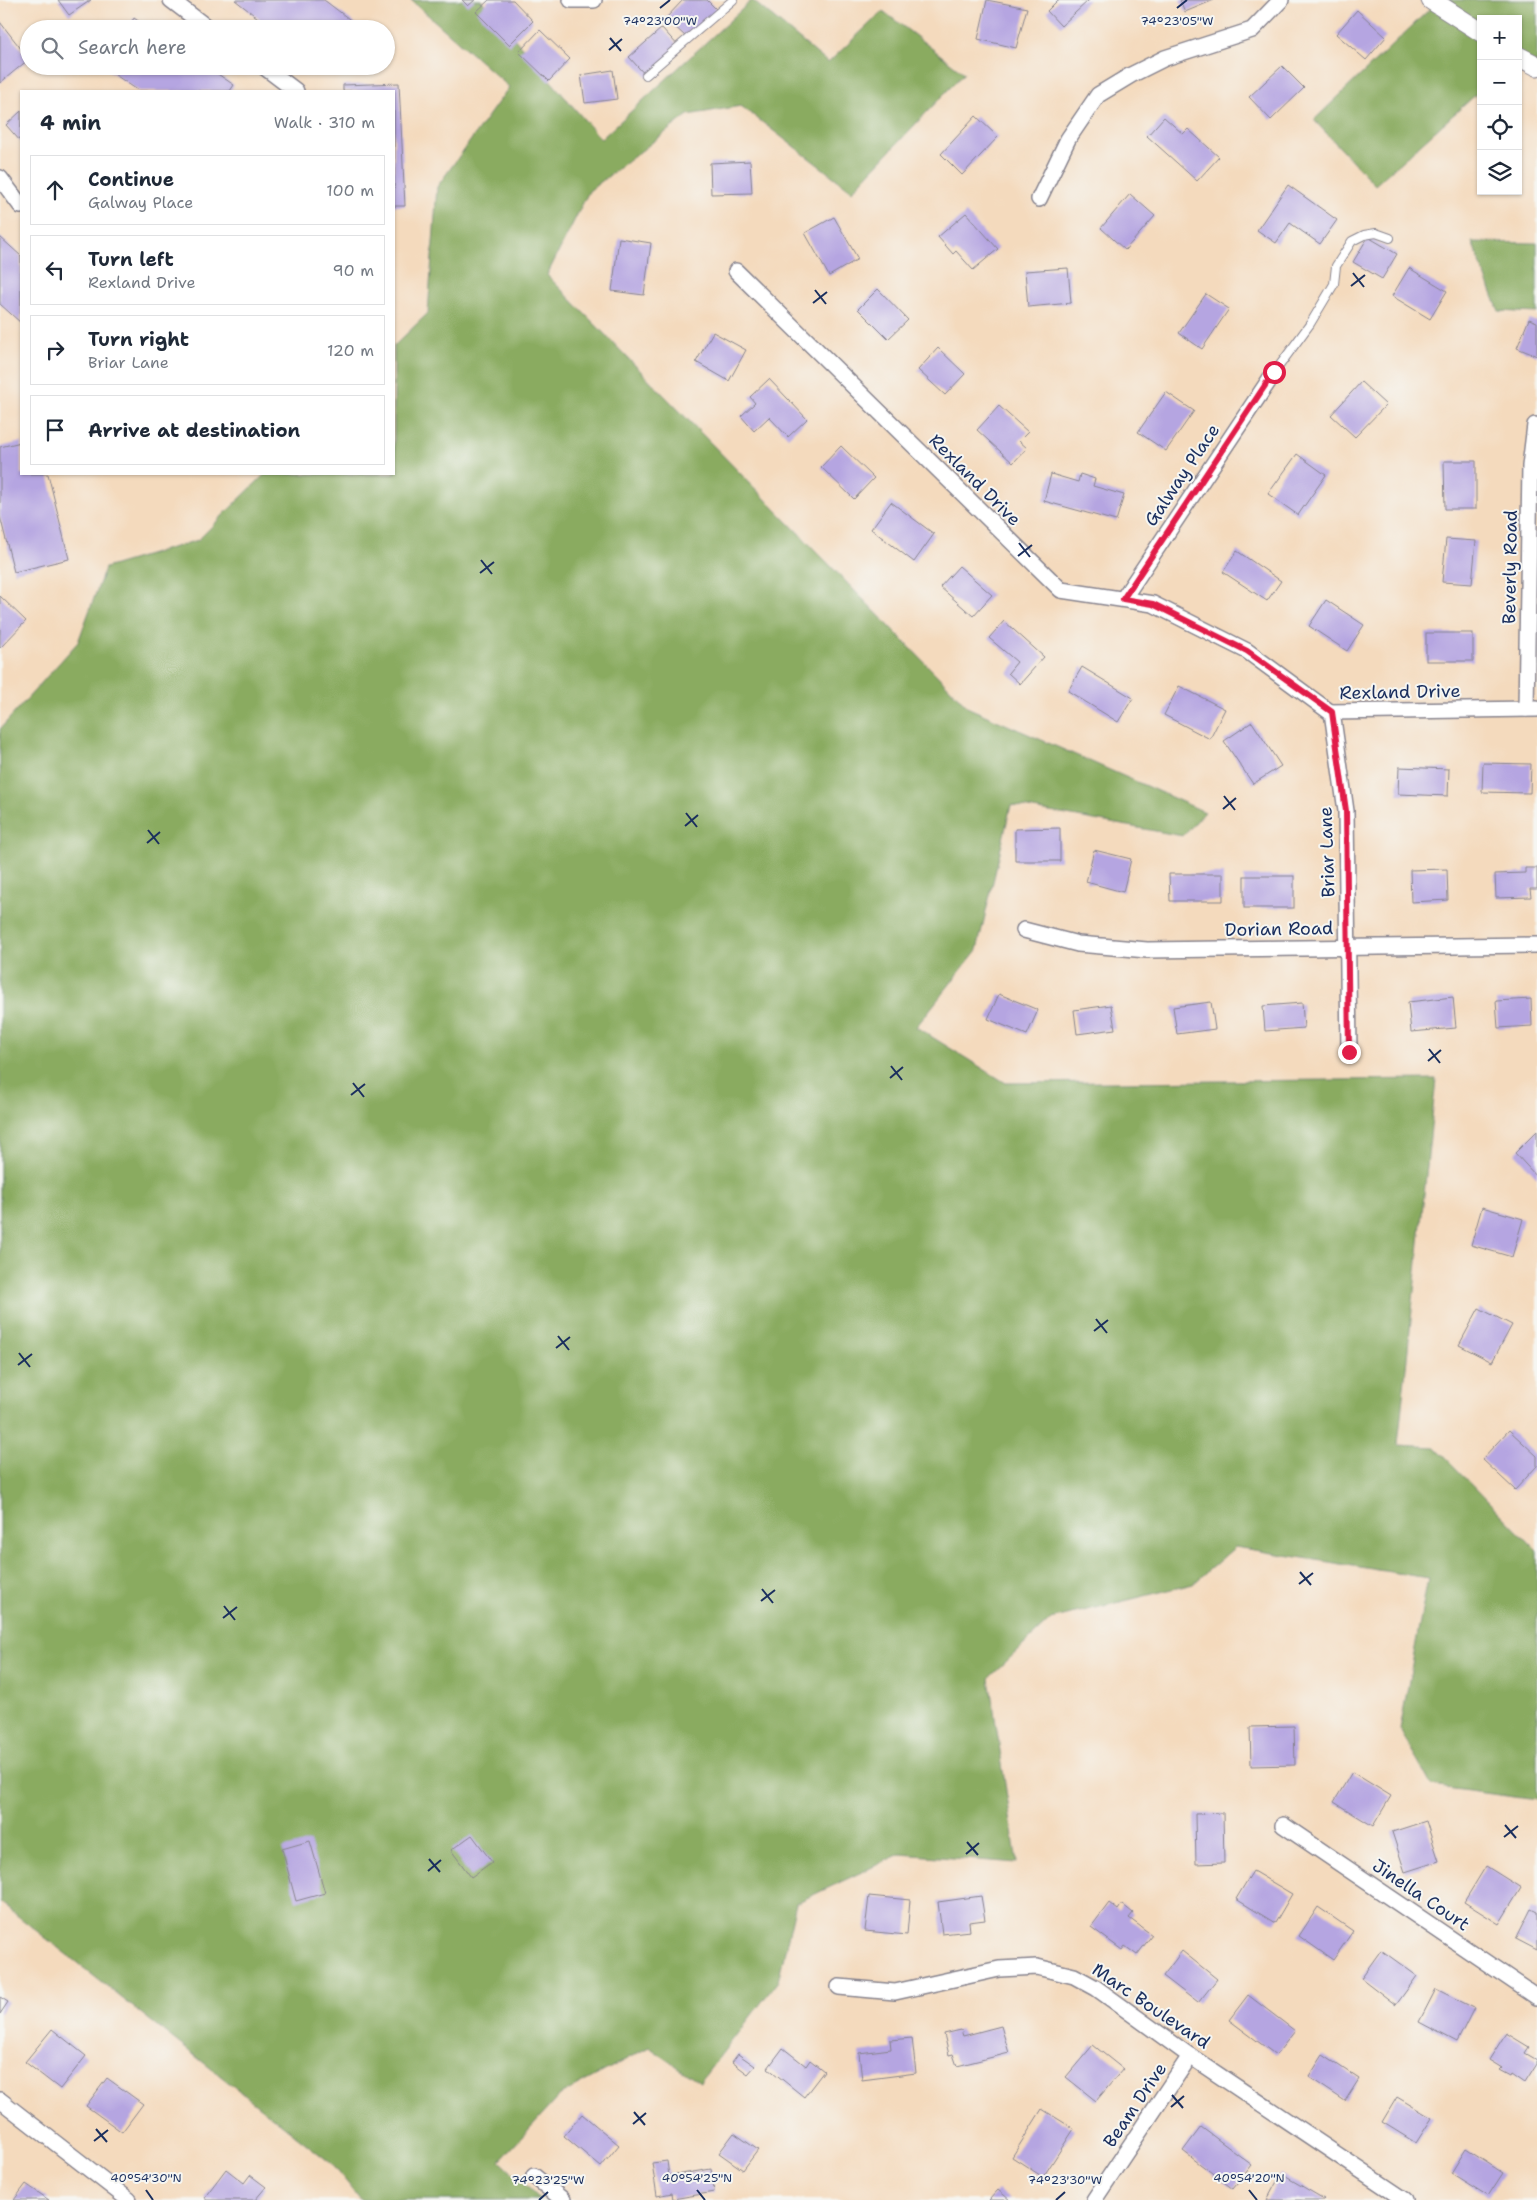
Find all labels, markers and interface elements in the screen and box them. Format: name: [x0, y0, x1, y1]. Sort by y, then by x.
text: 74°23'00"W: [623, 13, 697, 29]
text: 74°23'05"W: [1140, 13, 1214, 29]
map controls: [1477, 15, 1522, 195]
button: +: [1477, 15, 1522, 60]
search box: [20, 20, 395, 75]
icon: search: [38, 34, 66, 62]
text: Search here: [78, 35, 187, 60]
button: −: [1477, 60, 1522, 105]
button: locate: [1477, 105, 1522, 150]
text: 4 min: [40, 109, 101, 137]
text: Walk · 310 m: [274, 112, 375, 133]
button: layers: [1477, 150, 1522, 195]
text: Continue: [88, 167, 174, 192]
icon: ahead: [41, 176, 69, 204]
text: 100 m: [326, 180, 374, 201]
text: Galway Place: [88, 192, 193, 213]
text: Turn left: [88, 247, 174, 272]
icon: left: [41, 256, 69, 284]
text: 90 m: [333, 260, 374, 281]
text: Rexland Drive: [88, 272, 196, 293]
text: Turn right: [88, 327, 189, 352]
icon: right: [41, 336, 69, 364]
text: 120 m: [327, 340, 374, 361]
text: Briar Lane: [88, 352, 169, 373]
route start: [1263, 361, 1286, 384]
icon: arrive: [41, 416, 69, 444]
text: Arrive at destination: [88, 418, 300, 443]
street label: Galway Place: [1139, 419, 1225, 531]
street label: Rexland Drive: [924, 429, 1026, 531]
street label: Beverly Road: [1497, 510, 1523, 624]
street label: Rexland Drive: [1339, 679, 1461, 705]
street label: Briar Lane: [1313, 806, 1341, 898]
street label: Dorian Road: [1224, 916, 1334, 942]
route end: [1338, 1041, 1361, 1064]
street label: Jinella Court: [1368, 1854, 1474, 1936]
street label: Marc Boulevard: [1087, 1958, 1215, 2054]
street label: Beam Drive: [1098, 2058, 1172, 2152]
text: 40°54'30"N: [110, 2170, 182, 2186]
text: 40°54'25"N: [662, 2170, 732, 2186]
text: 40°54'20"N: [1213, 2170, 1285, 2186]
text: 74°23'25"W: [511, 2172, 585, 2188]
text: 74°23'30"W: [1028, 2172, 1102, 2188]

